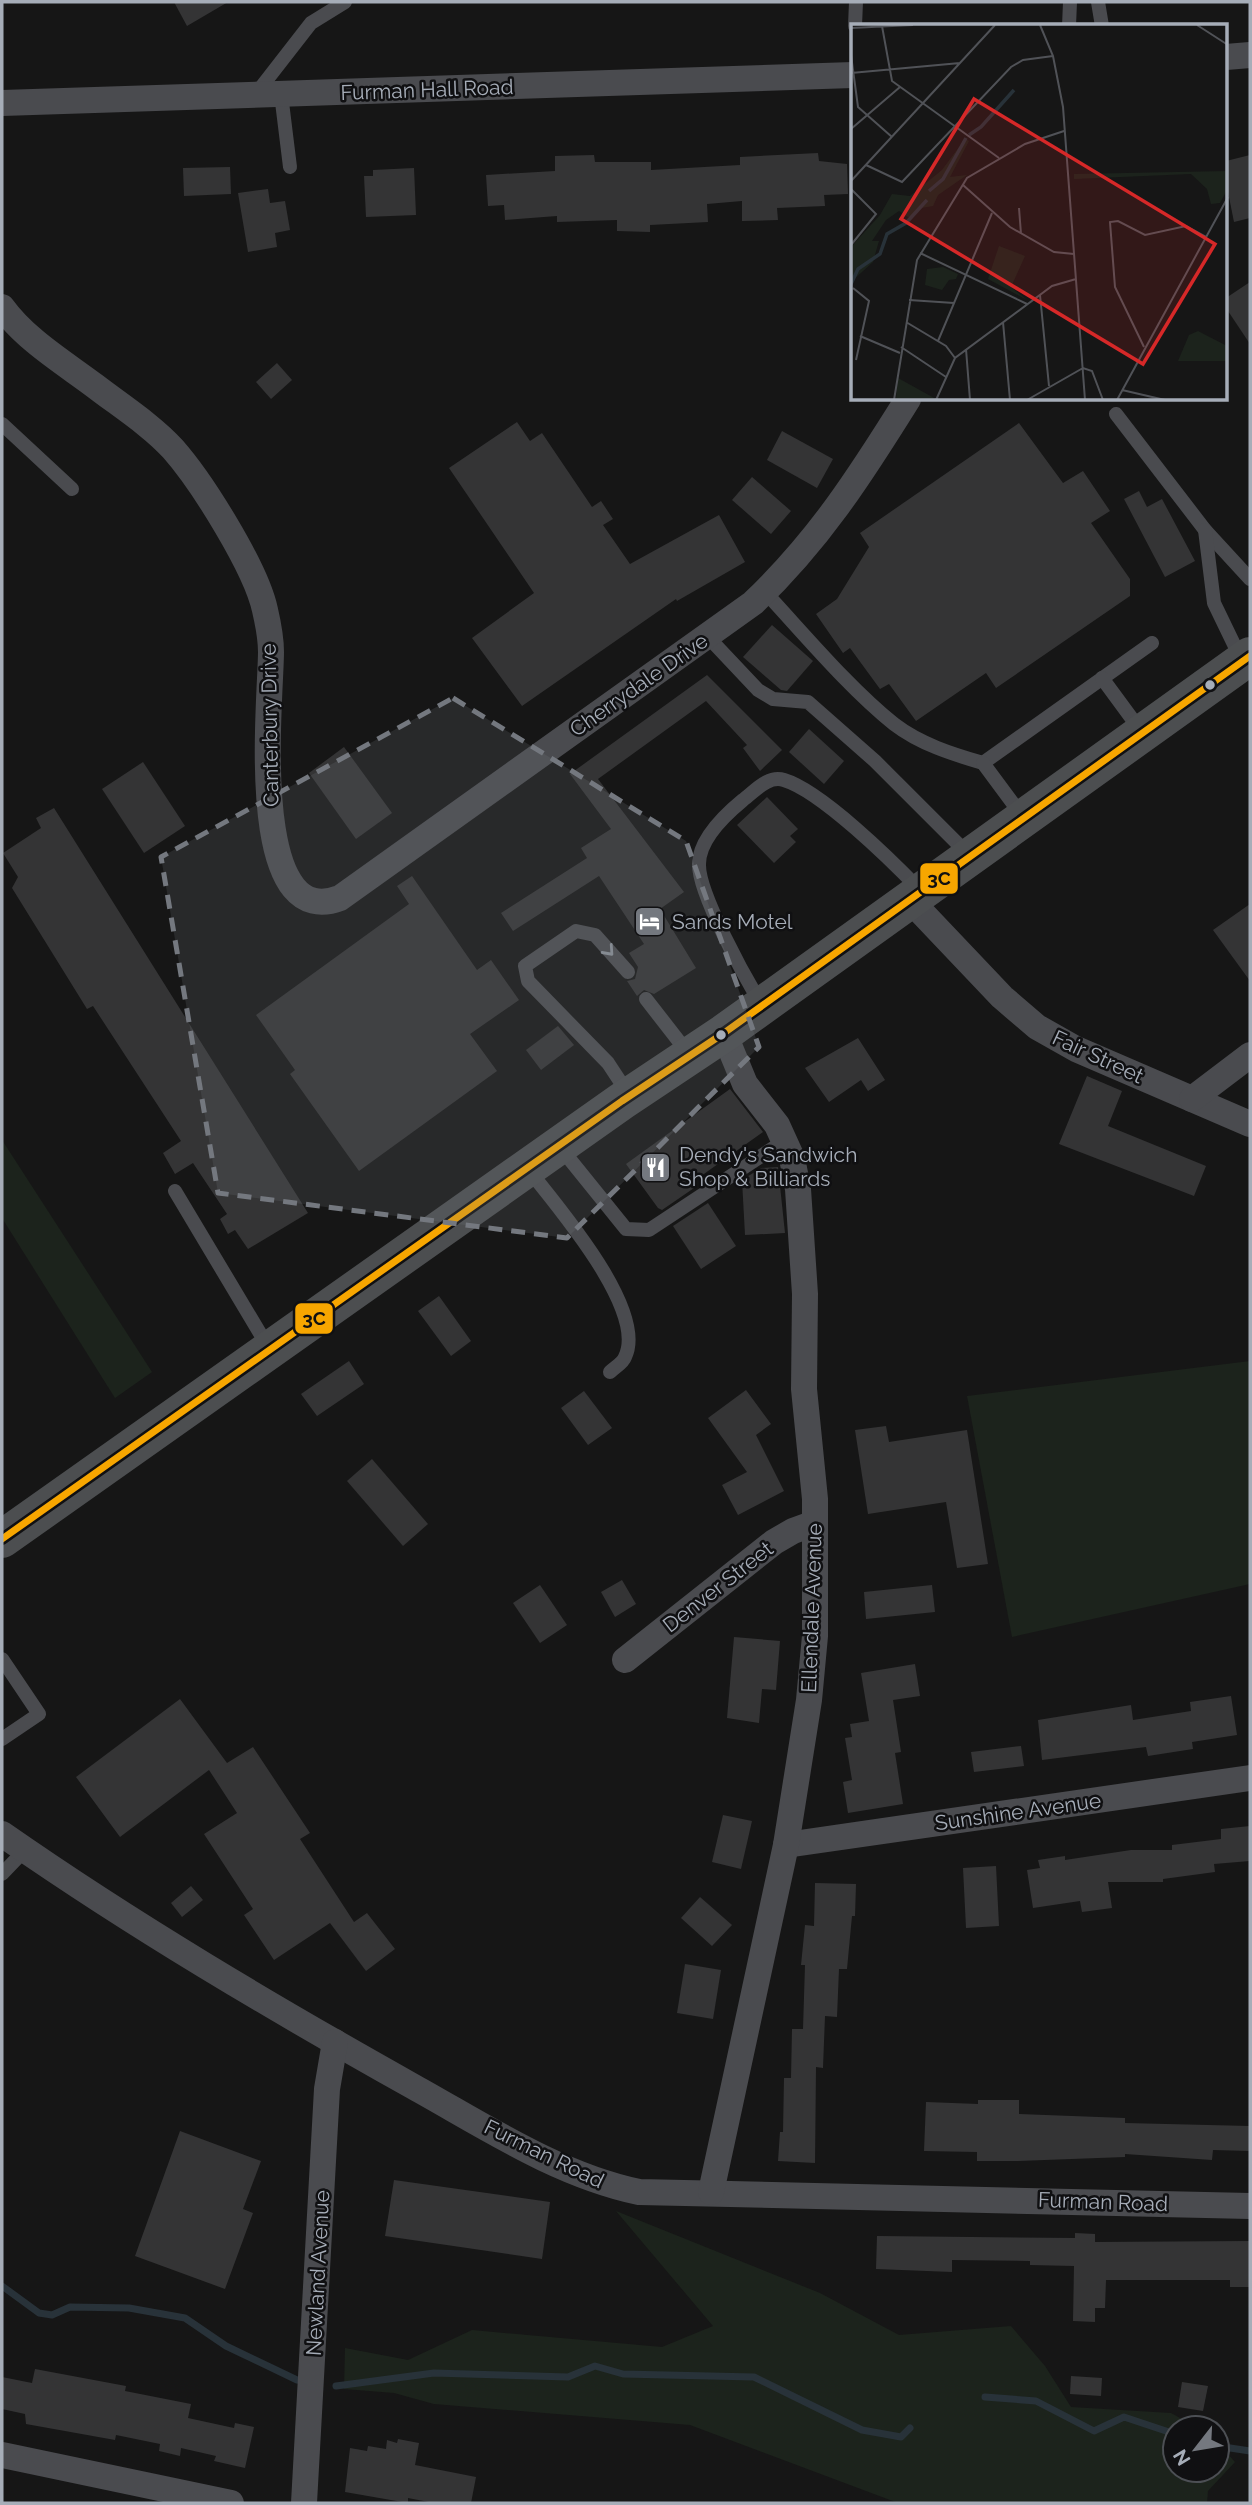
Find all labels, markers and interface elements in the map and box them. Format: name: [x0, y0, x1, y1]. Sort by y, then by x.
inset map: [851, 24, 1228, 401]
street label: Furman Hall Road: [340, 74, 514, 105]
street label: Cherrydale Drive: [565, 628, 713, 742]
street label: Canterbury Drive: [256, 643, 283, 807]
unlabelled marker: [1203, 678, 1217, 692]
line badge: 3C: [919, 862, 959, 895]
text: 3C: [927, 867, 951, 889]
hotel icon: Sands Motel: [632, 905, 666, 939]
place label: Sands Motel: [672, 909, 793, 934]
one-way arrow: [601, 943, 613, 956]
street label: Fair Street: [1049, 1025, 1148, 1088]
unlabelled marker: [714, 1028, 728, 1042]
place label: Dendy's Sandwich Shop & Billiards: [679, 1142, 857, 1191]
restaurant icon: Dendy's Sandwich Shop & Billiards: [639, 1150, 673, 1184]
line badge: 3C: [294, 1302, 334, 1335]
text: 3C: [302, 1307, 326, 1329]
street label: Ellendale Avenue: [796, 1523, 827, 1693]
street label: Denver Street: [658, 1536, 778, 1637]
street label: Sunshine Avenue: [933, 1787, 1103, 1836]
street label: Furman Road: [480, 2114, 608, 2193]
street label: Furman Road: [1037, 2187, 1169, 2216]
street label: Newland Avenue: [301, 2189, 334, 2357]
north arrow: [1161, 2414, 1231, 2484]
text: N: [1168, 2446, 1195, 2470]

